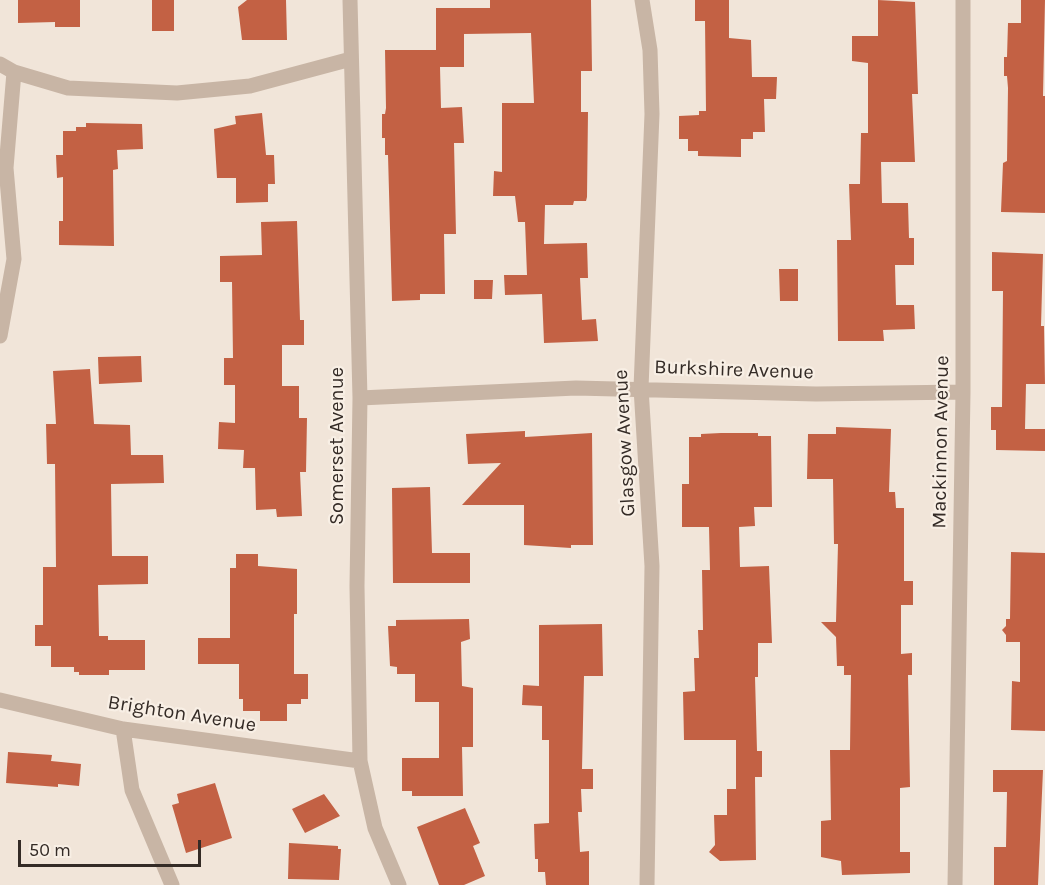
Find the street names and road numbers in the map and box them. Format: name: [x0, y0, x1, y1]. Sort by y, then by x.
street label: Burkshire Avenue: [654, 355, 814, 385]
street label: Mackinnon Avenue: [927, 355, 955, 529]
street label: Somerset Avenue: [325, 367, 349, 525]
street label: Glasgow Avenue: [609, 369, 641, 517]
street label: Brighton Avenue: [106, 690, 258, 738]

